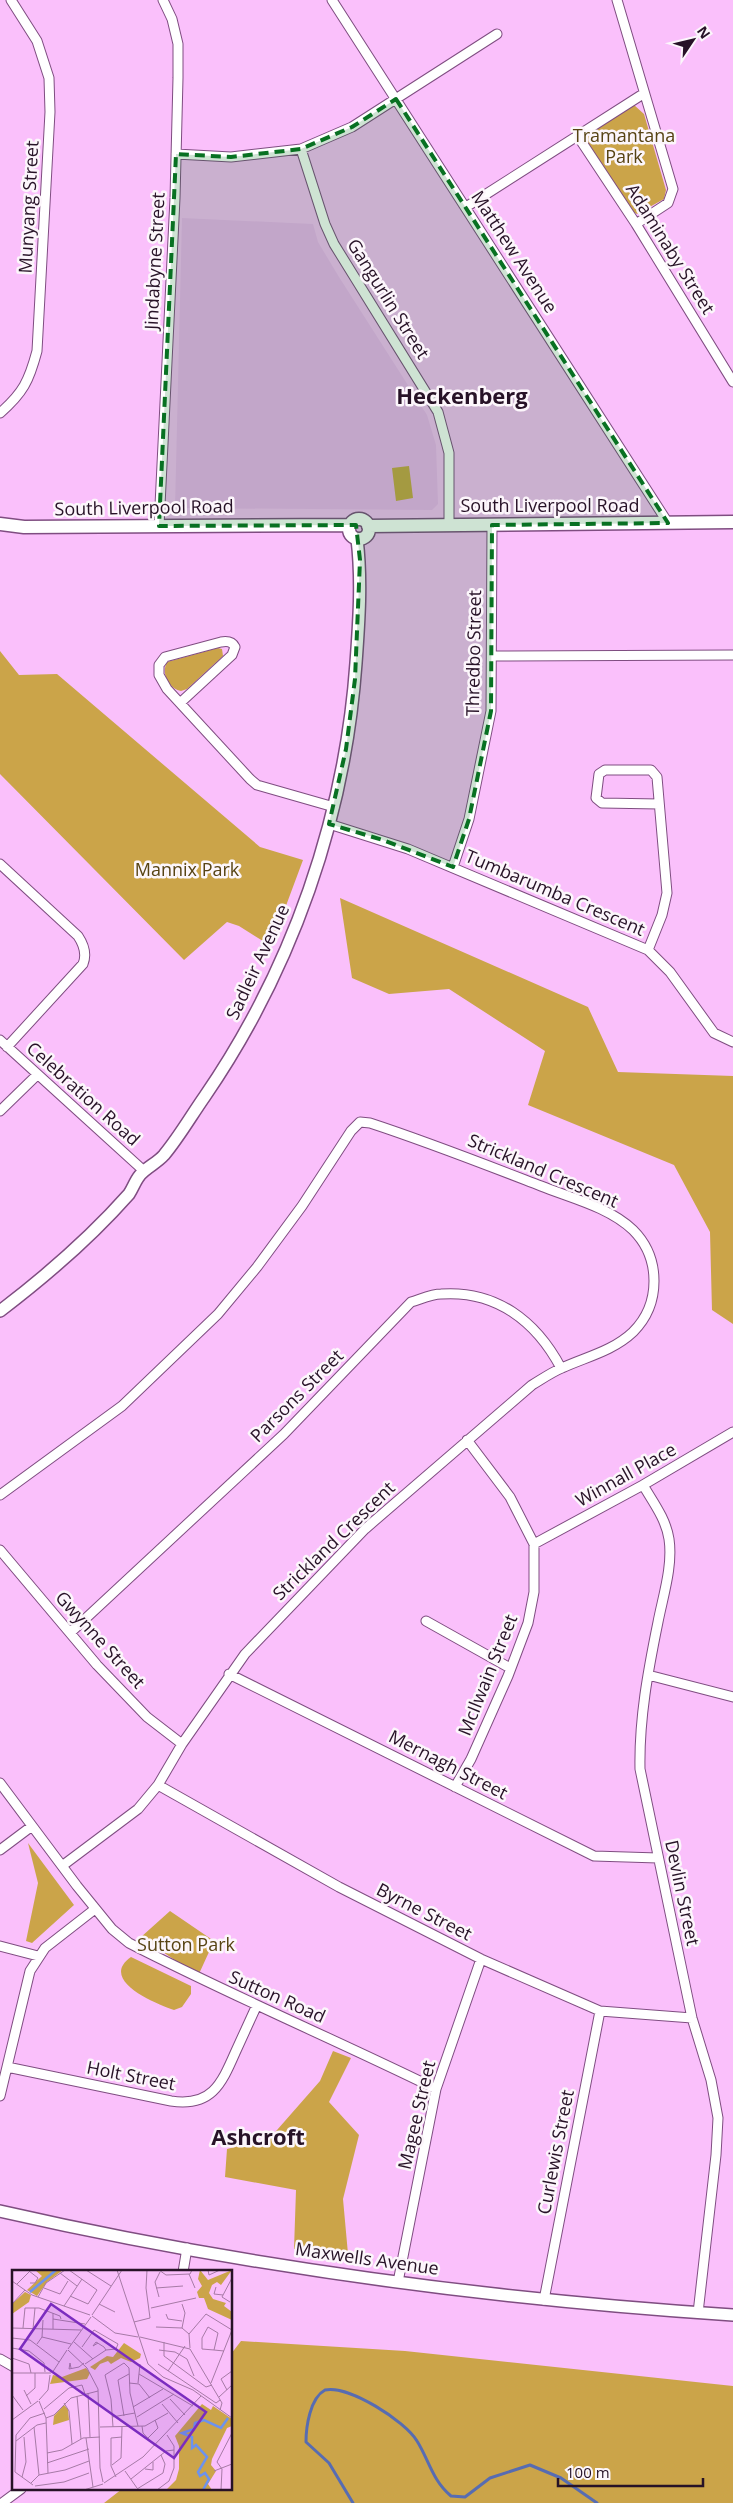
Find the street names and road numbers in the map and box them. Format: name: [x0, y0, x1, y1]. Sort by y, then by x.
street label: Munyang Street: [13, 140, 43, 274]
street label: Adaminaby Street: [621, 179, 721, 318]
street label: Matthew Avenue: [466, 186, 563, 317]
street label: Jindabyne Street: [138, 192, 170, 332]
street label: Gangurlin Street: [342, 234, 435, 363]
street label: South Liverpool Road: [54, 493, 234, 521]
street label: South Liverpool Road: [460, 493, 640, 517]
street label: Thredbo Street: [460, 590, 486, 716]
street label: Tumbarumba Crescent: [462, 843, 649, 941]
street label: Sadleir Avenue: [220, 900, 294, 1023]
street label: Celebration Road: [22, 1036, 146, 1151]
street label: Strickland Crescent: [465, 1128, 622, 1213]
street label: Parsons Street: [245, 1344, 348, 1447]
street label: Winnall Place: [571, 1437, 680, 1512]
street label: Strickland Crescent: [267, 1476, 400, 1605]
street label: Gwynne Street: [51, 1586, 151, 1693]
street label: McIlwain Street: [452, 1610, 522, 1739]
street label: Mernagh Street: [385, 1724, 512, 1804]
street label: Devlin Street: [660, 1838, 706, 1948]
street label: Byrne Street: [373, 1877, 476, 1945]
street label: Sutton Road: [225, 1964, 329, 2028]
street label: Holt Street: [85, 2055, 178, 2095]
street label: Magee Street: [392, 2058, 440, 2172]
street label: Curlewis Street: [531, 2087, 579, 2216]
street label: Maxwells Avenue: [294, 2236, 440, 2280]

